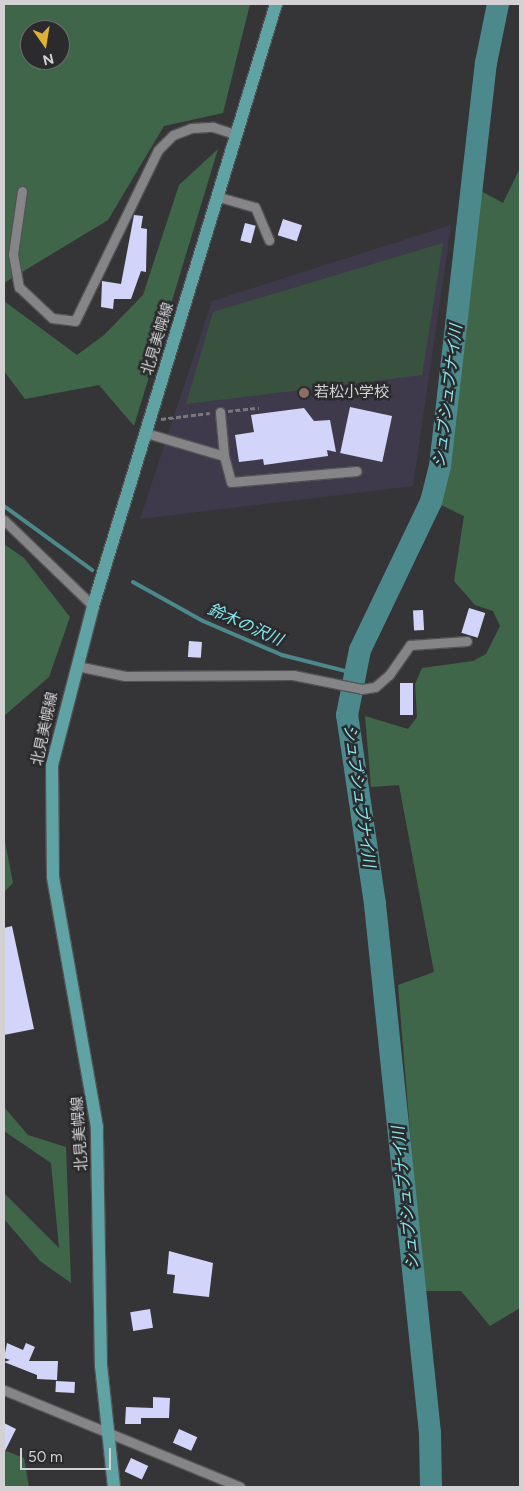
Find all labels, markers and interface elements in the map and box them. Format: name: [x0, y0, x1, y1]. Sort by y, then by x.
north arrow: [20, 20, 70, 70]
text: N: [41, 50, 55, 69]
street label: 北見美幌線: [138, 301, 178, 377]
water label: シュブシュブナイ川: [430, 323, 466, 469]
place label: 若松小学校: [314, 384, 389, 402]
marker: 若松小学校: [298, 387, 310, 399]
water label: 鈴木の沢川: [205, 600, 285, 650]
street label: 北見美幌線: [28, 690, 62, 768]
water label: シュブシュブナイ川: [339, 723, 379, 869]
street label: 北見美幌線: [68, 1096, 92, 1172]
water label: シュブシュブナイ川: [389, 1125, 423, 1271]
scale bar: [22, 1438, 114, 1470]
text: 50 m: [28, 1448, 63, 1466]

